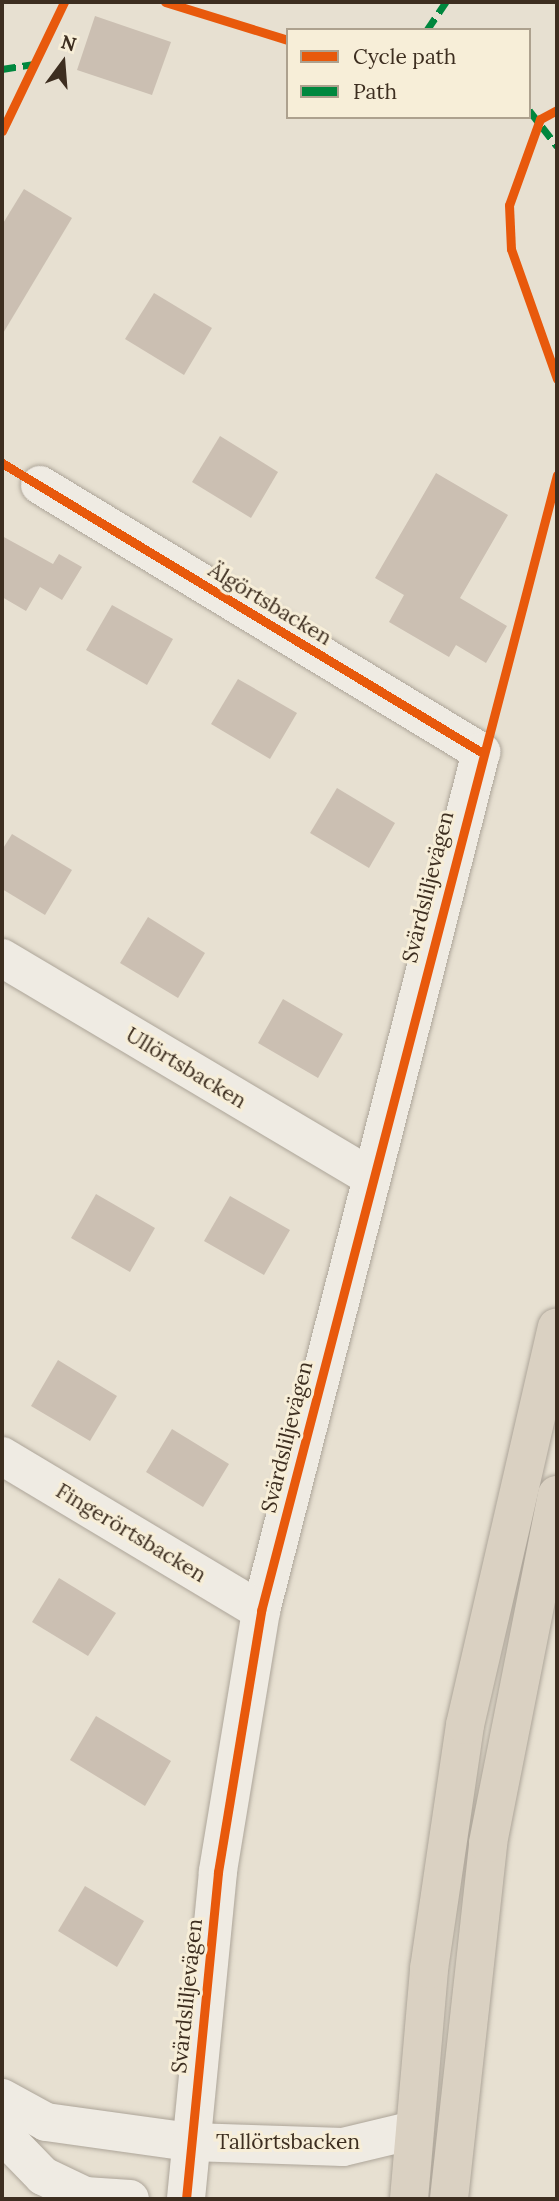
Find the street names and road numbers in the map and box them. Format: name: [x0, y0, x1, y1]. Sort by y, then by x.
street label: Älgörtsbacken: [204, 557, 336, 651]
street label: Svärdsliljevägen: [397, 809, 459, 965]
street label: Ullörtsbacken: [121, 1022, 251, 1114]
street label: Svärdsliljevägen: [256, 1359, 318, 1515]
street label: Fingerörtsbacken: [51, 1478, 211, 1588]
street label: Svärdsliljevägen: [166, 1918, 208, 2074]
street label: Tallörtsbacken: [216, 2129, 360, 2155]

